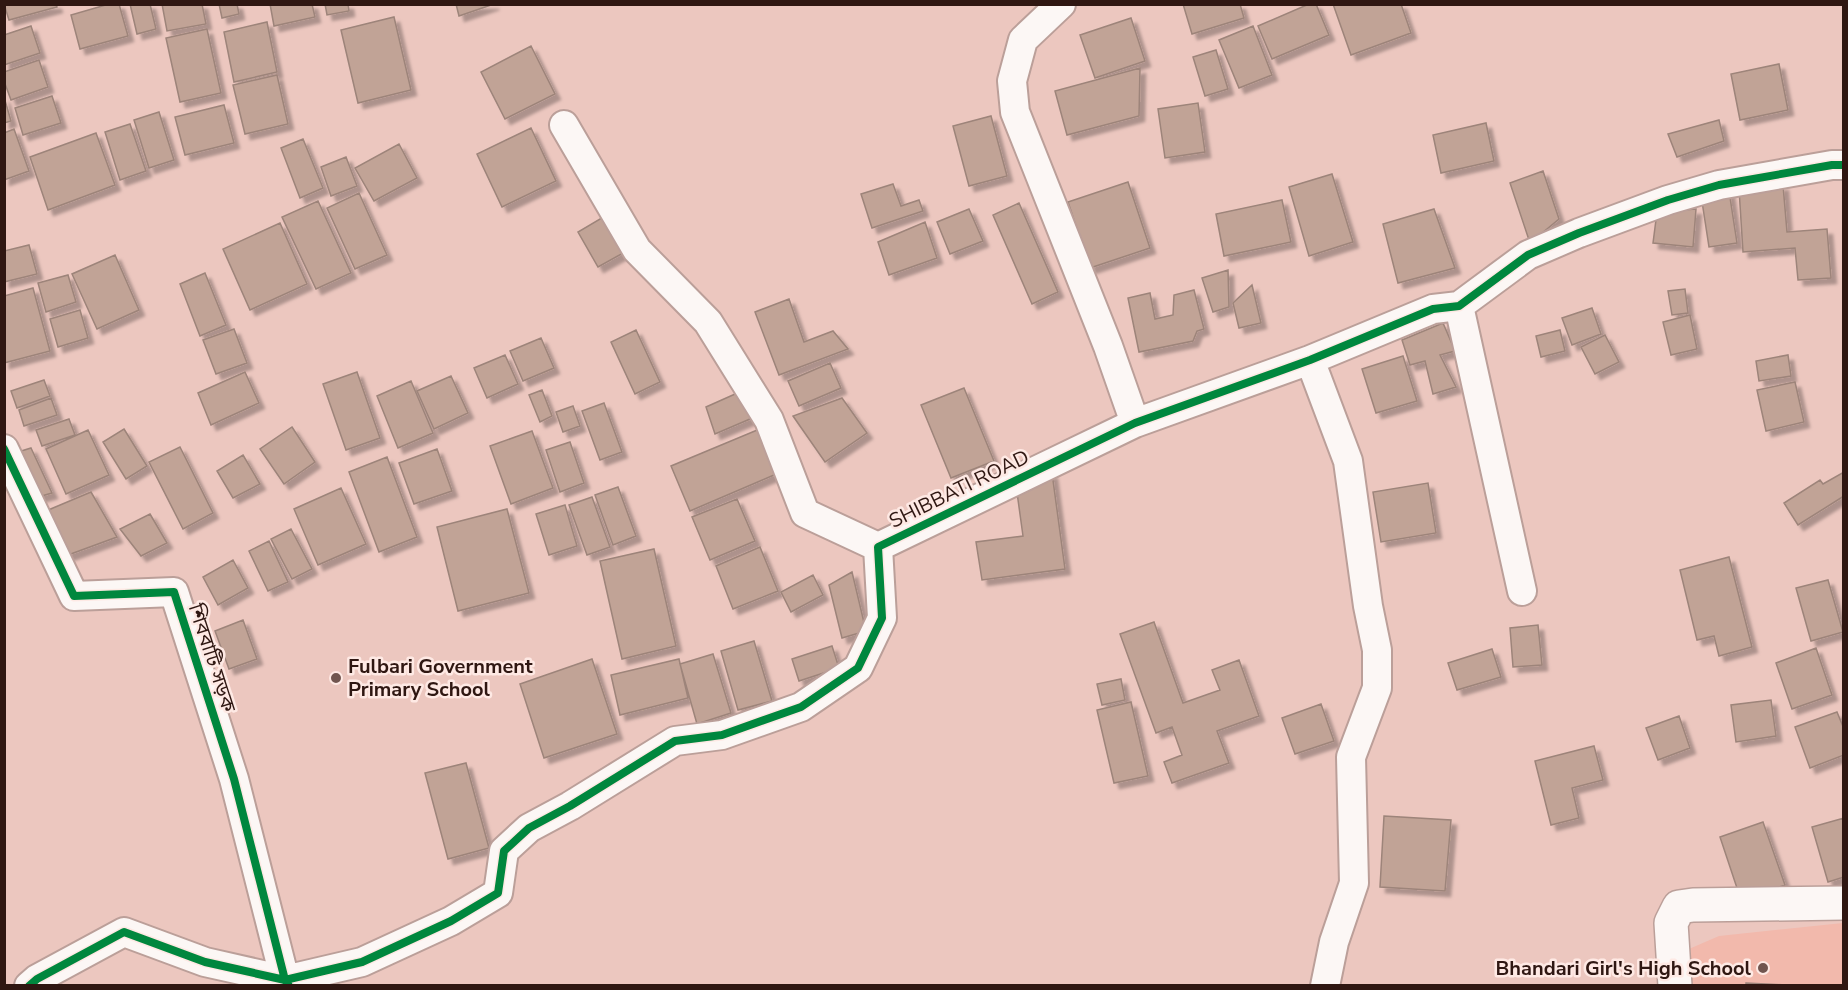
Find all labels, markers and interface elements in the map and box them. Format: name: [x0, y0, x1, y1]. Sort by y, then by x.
street label: SHIBBATI ROAD: [884, 443, 1034, 535]
street label: শিববাটি সড়ক: [181, 599, 242, 716]
place label: Fulbari Government Primary School: [348, 653, 533, 703]
marker: Fulbari Government Primary School: [329, 671, 343, 685]
place label: Bhandari Girl's High School: [1496, 955, 1752, 982]
marker: Bhandari Girl's High School: [1756, 961, 1770, 975]

